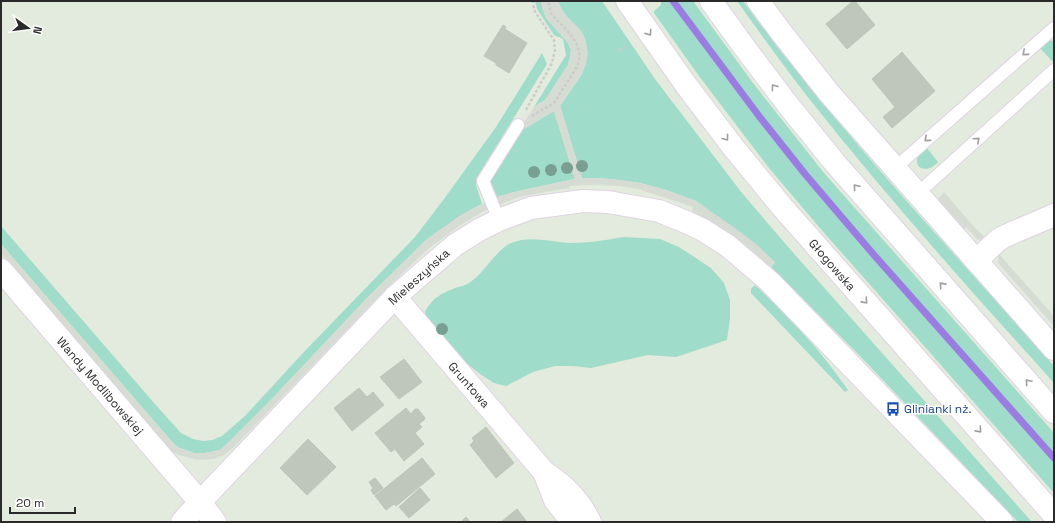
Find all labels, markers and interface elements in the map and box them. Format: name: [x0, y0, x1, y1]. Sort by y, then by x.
north arrow: [8, 8, 48, 48]
text: N: [30, 25, 45, 36]
one-way arrow: [644, 29, 652, 36]
one-way arrow: [1022, 49, 1029, 56]
one-way arrow: [772, 84, 779, 91]
one-way arrow: [722, 133, 729, 140]
one-way arrow: [924, 135, 932, 142]
one-way arrow: [973, 137, 980, 144]
one-way arrow: [854, 185, 861, 192]
street label: Głogowska: [805, 236, 859, 294]
street label: Mieleszyńska: [385, 245, 453, 309]
one-way arrow: [940, 282, 947, 290]
one-way arrow: [860, 296, 867, 304]
street label: Wandy Modlibowskiej: [53, 334, 147, 438]
street label: Gruntowa: [445, 359, 493, 411]
one-way arrow: [1026, 380, 1033, 387]
bus stop icon: Glinianki nż.: [885, 401, 901, 417]
place label: Glinianki nż.: [904, 401, 971, 417]
one-way arrow: [974, 425, 981, 433]
scale bar: [10, 489, 75, 515]
text: 20 m: [16, 495, 44, 511]

